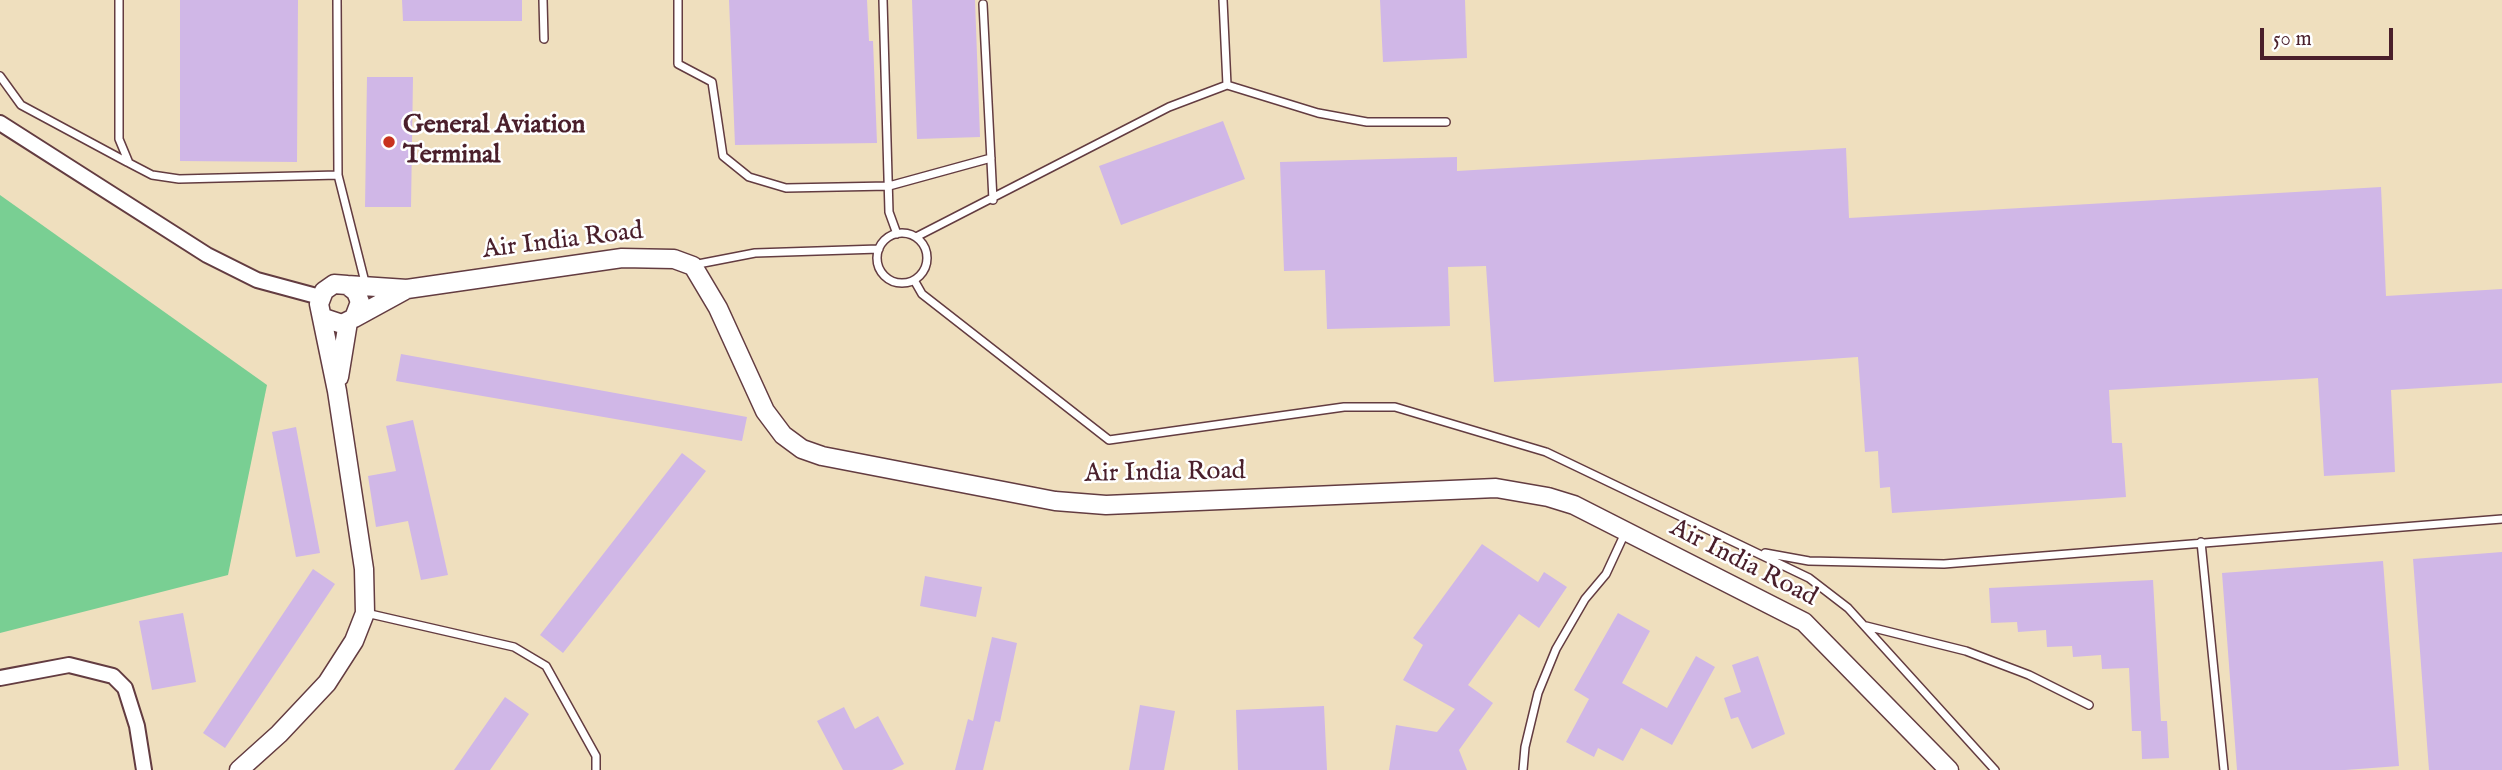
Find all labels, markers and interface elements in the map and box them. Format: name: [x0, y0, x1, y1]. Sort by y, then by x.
scale bar: [2264, 14, 2397, 58]
text: 50 m: [2273, 26, 2312, 53]
place label: General Aviation Terminal: [403, 111, 585, 172]
marker: General Aviation Terminal: [381, 134, 397, 150]
street label: Air India Road: [481, 217, 645, 267]
street label: Air India Road: [1084, 457, 1246, 491]
street label: Air India Road: [1664, 513, 1822, 615]

